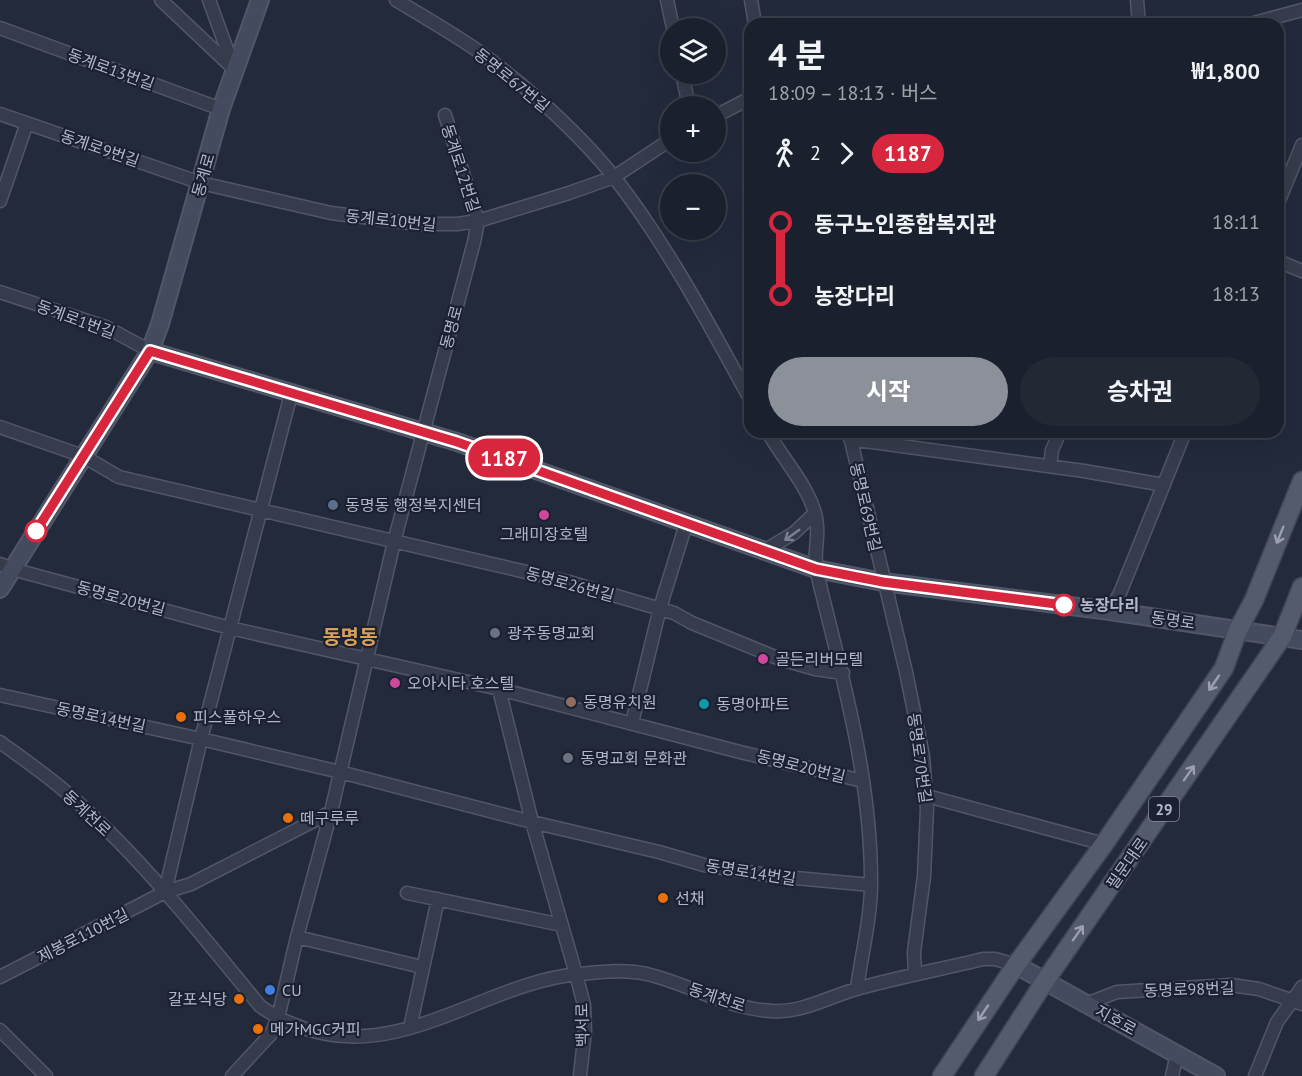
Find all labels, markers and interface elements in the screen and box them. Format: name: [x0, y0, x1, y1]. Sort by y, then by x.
map controls: [660, 18, 726, 240]
button: layers: [660, 18, 726, 84]
text: 4 분: [768, 33, 825, 76]
street label: 동계로13번길: [65, 44, 157, 94]
street label: 동명로67번길: [470, 44, 554, 116]
text: ₩1,800: [1192, 57, 1260, 85]
text: 18:09 – 18:13 · 버스: [768, 80, 937, 106]
button: +: [660, 96, 726, 162]
street label: 동계로12번길: [437, 122, 485, 214]
street label: 동계로9번길: [58, 125, 142, 171]
icon: walk: [768, 137, 801, 170]
icon: forward: [830, 137, 863, 170]
text: 2: [810, 140, 821, 166]
text: 1187: [884, 140, 932, 167]
street label: 동계로: [187, 151, 219, 199]
button: −: [660, 174, 726, 240]
street label: 동계로10번길: [345, 205, 437, 235]
text: 18:11: [1212, 209, 1260, 235]
text: 동구노인종합복지관: [814, 210, 996, 238]
text: 18:13: [1212, 281, 1260, 307]
text: 농장다리: [814, 282, 895, 310]
street label: 동계로1번길: [34, 296, 118, 342]
street label: 동명로: [436, 303, 466, 351]
button: 시작: [768, 357, 1008, 426]
button: 승차권: [1020, 357, 1260, 426]
line badge: 1187: [462, 438, 546, 478]
text: 1187: [480, 445, 528, 472]
street label: 동명로69번길: [846, 460, 886, 554]
place label: 동명동 행정복지센터: [345, 495, 482, 515]
marker: 동명동 행정복지센터: [326, 498, 340, 512]
marker: 그래미장호텔: [537, 508, 551, 522]
unlabelled marker: [25, 520, 47, 542]
place label: 그래미장호텔: [500, 524, 588, 544]
one-way arrow: [1274, 526, 1285, 544]
one-way arrow: [784, 529, 800, 541]
street label: 동명로26번길: [523, 563, 617, 605]
street label: 동명로20번길: [74, 577, 168, 619]
marker: 농장다리: [1053, 594, 1075, 616]
place label: 농장다리: [1080, 595, 1139, 615]
street label: 동명로: [1150, 607, 1197, 633]
place label: 광주동명교회: [507, 623, 595, 643]
district label: 동명동: [322, 624, 378, 650]
marker: 광주동명교회: [488, 626, 502, 640]
place label: 골든리버모텔: [775, 649, 863, 669]
marker: 골든리버모텔: [756, 652, 770, 666]
place label: 오아시타 호스텔: [407, 673, 514, 693]
one-way arrow: [1208, 674, 1220, 691]
marker: 오아시타 호스텔: [388, 676, 402, 690]
place label: 동명유치원: [583, 692, 657, 712]
place label: 동명아파트: [716, 694, 790, 714]
marker: 동명유치원: [564, 695, 578, 709]
marker: 동명아파트: [697, 697, 711, 711]
street label: 동명로14번길: [54, 698, 148, 736]
place label: 피스풀하우스: [193, 707, 281, 727]
marker: 피스풀하우스: [174, 710, 188, 724]
street label: 동명로70번길: [904, 712, 936, 804]
street label: 동명로20번길: [754, 745, 848, 787]
place label: 동명교회 문화관: [580, 748, 688, 768]
marker: 동명교회 문화관: [561, 751, 575, 765]
one-way arrow: [1183, 765, 1195, 781]
street label: 동계천로: [59, 786, 116, 841]
road number: 29: [1149, 797, 1179, 821]
place label: 떼구루루: [300, 808, 359, 828]
marker: 떼구루루: [281, 811, 295, 825]
street label: 필문대로: [1102, 833, 1152, 893]
street label: 동명로14번길: [704, 855, 798, 889]
place label: 선채: [675, 888, 704, 908]
marker: 선채: [656, 891, 670, 905]
street label: 제봉로110번길: [34, 903, 132, 967]
one-way arrow: [1072, 925, 1084, 941]
street label: 동명로98번길: [1143, 977, 1235, 1001]
street label: 동계천로: [686, 978, 748, 1016]
place label: CU: [282, 980, 302, 1000]
marker: CU: [263, 983, 277, 997]
place label: 갈포식당: [168, 989, 227, 1009]
marker: 갈포식당: [232, 992, 246, 1006]
street label: 지호로: [1092, 1001, 1140, 1040]
street label: 백서로: [572, 1002, 592, 1047]
one-way arrow: [977, 1005, 990, 1022]
place label: 메가MGC커피: [270, 1019, 360, 1039]
marker: 메가MGC커피: [251, 1022, 265, 1036]

